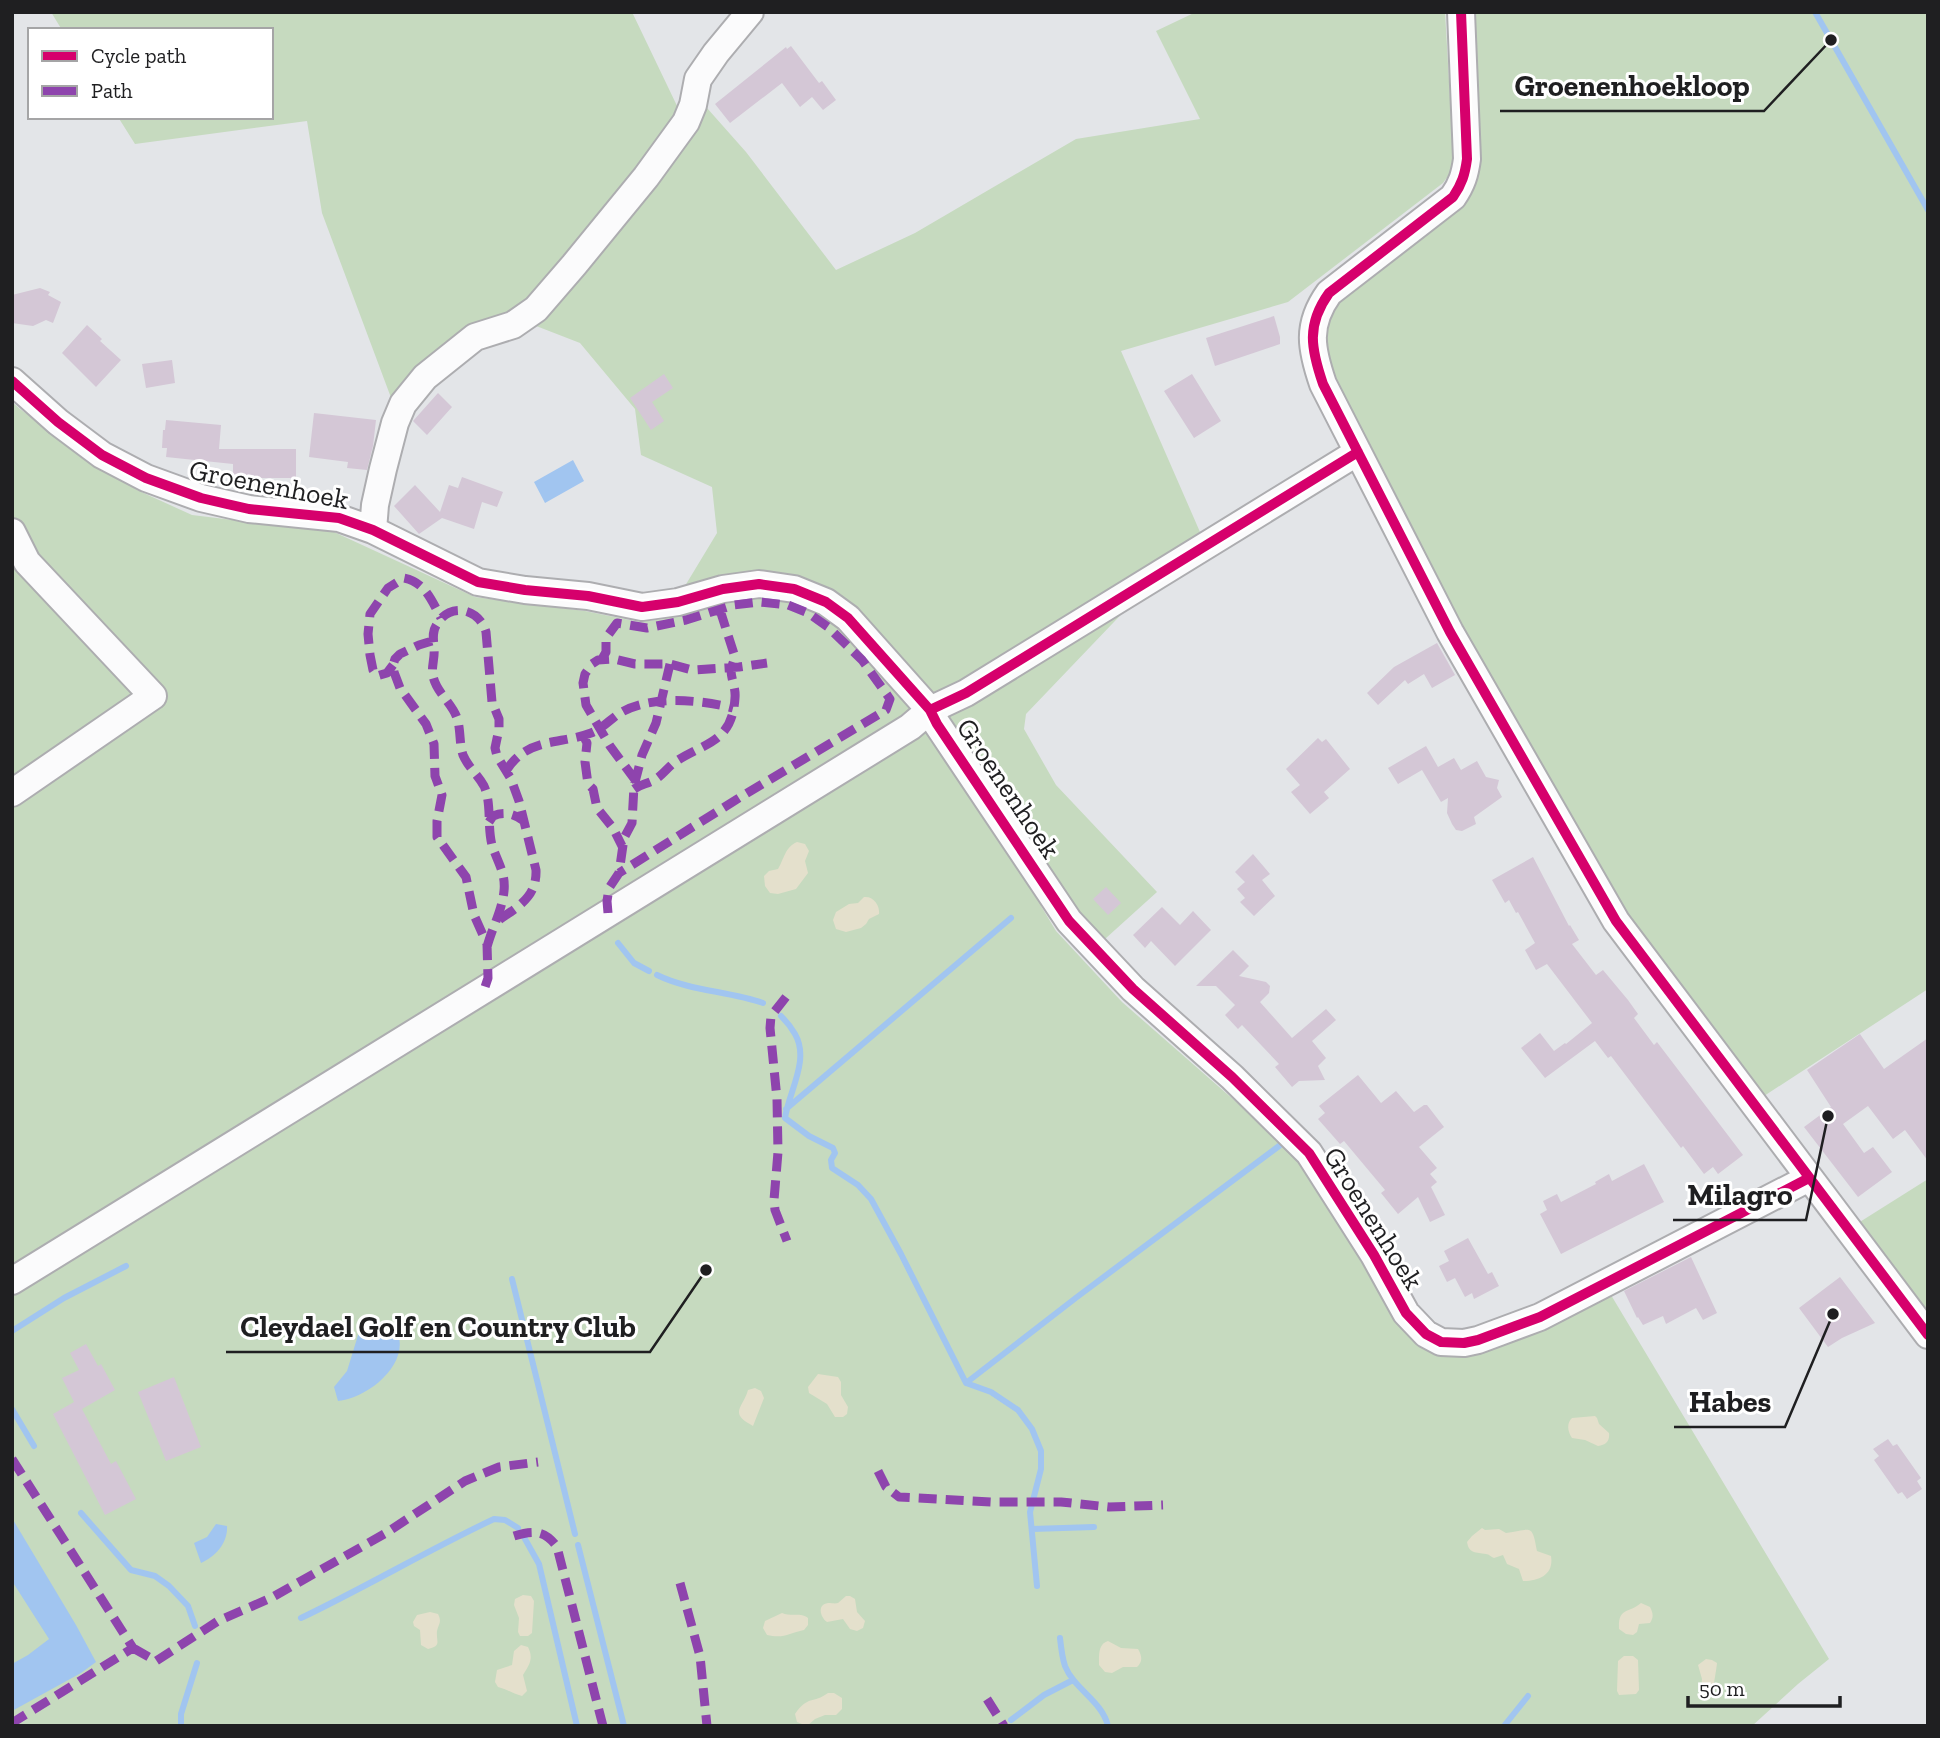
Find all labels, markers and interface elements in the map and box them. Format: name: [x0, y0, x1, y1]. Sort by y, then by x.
legend: [28, 28, 273, 119]
text: Cycle path: [91, 43, 186, 68]
callout: Groenenhoekloop: [1500, 60, 1764, 111]
text: Groenenhoekloop: [1514, 68, 1750, 104]
text: Path: [91, 78, 133, 103]
street label: Groenenhoek: [186, 453, 352, 516]
street label: Groenenhoek: [950, 712, 1068, 865]
street label: Groenenhoek: [1317, 1141, 1431, 1296]
callout: Milagro: [1673, 1169, 1806, 1220]
text: Milagro: [1687, 1177, 1793, 1213]
callout: Cleydael Golf en Country Club: [226, 1301, 650, 1352]
text: Cleydael Golf en Country Club: [240, 1309, 636, 1345]
callout: Habes: [1674, 1376, 1785, 1427]
text: Habes: [1689, 1384, 1772, 1420]
scale bar: [1688, 1664, 1840, 1708]
text: 50 m: [1699, 1676, 1745, 1701]

